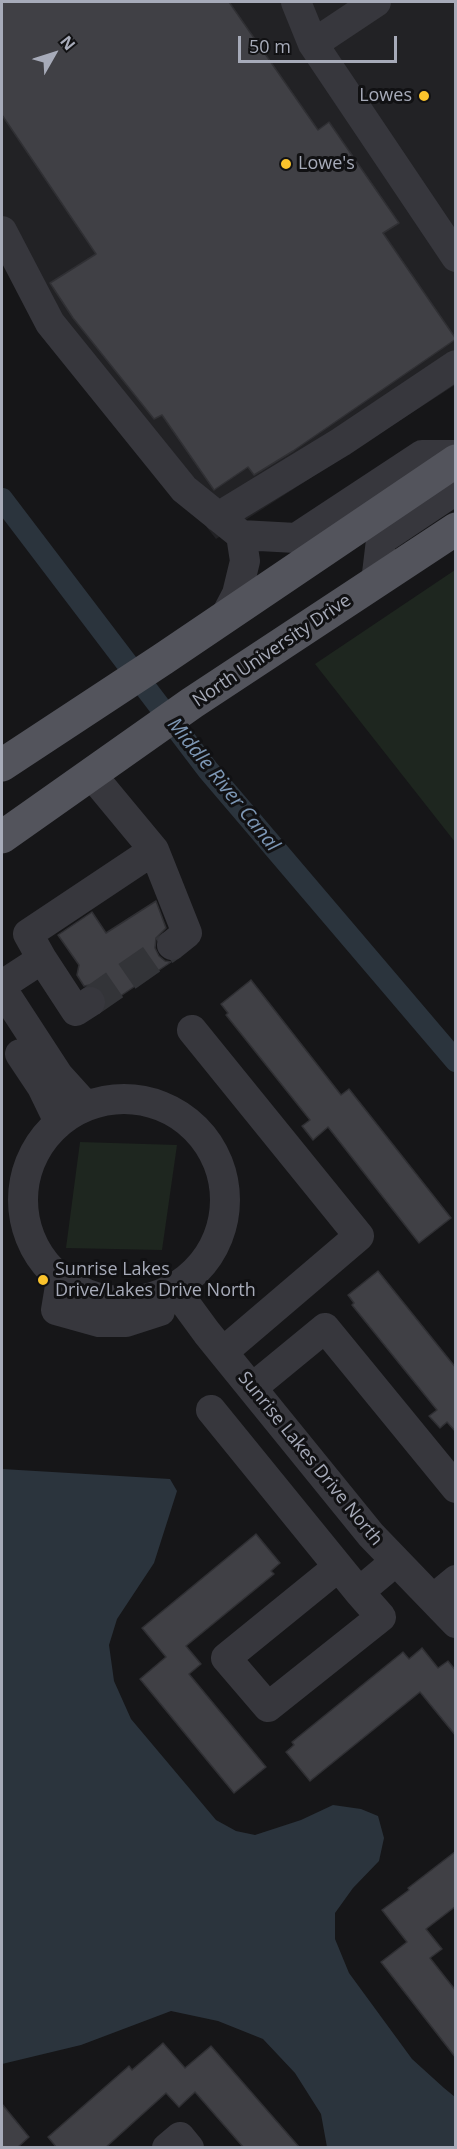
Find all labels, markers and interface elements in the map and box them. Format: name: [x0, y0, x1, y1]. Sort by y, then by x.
north arrow: [24, 24, 84, 84]
scale bar: [241, 24, 400, 62]
text: N: [55, 31, 81, 55]
text: 50 m: [249, 34, 291, 58]
place label: Lowes: [359, 85, 412, 107]
marker: Lowes: [417, 89, 431, 103]
place label: Lowe's: [298, 153, 355, 175]
marker: Lowe's: [279, 157, 293, 171]
street label: North University Drive: [189, 590, 355, 712]
water label: Middle River Canal: [162, 713, 284, 857]
place label: Sunrise Lakes Drive/Lakes Drive North: [55, 1259, 256, 1302]
marker: Sunrise Lakes Drive/Lakes Drive North: [36, 1273, 50, 1287]
street label: Sunrise Lakes Drive North: [233, 1368, 387, 1550]

